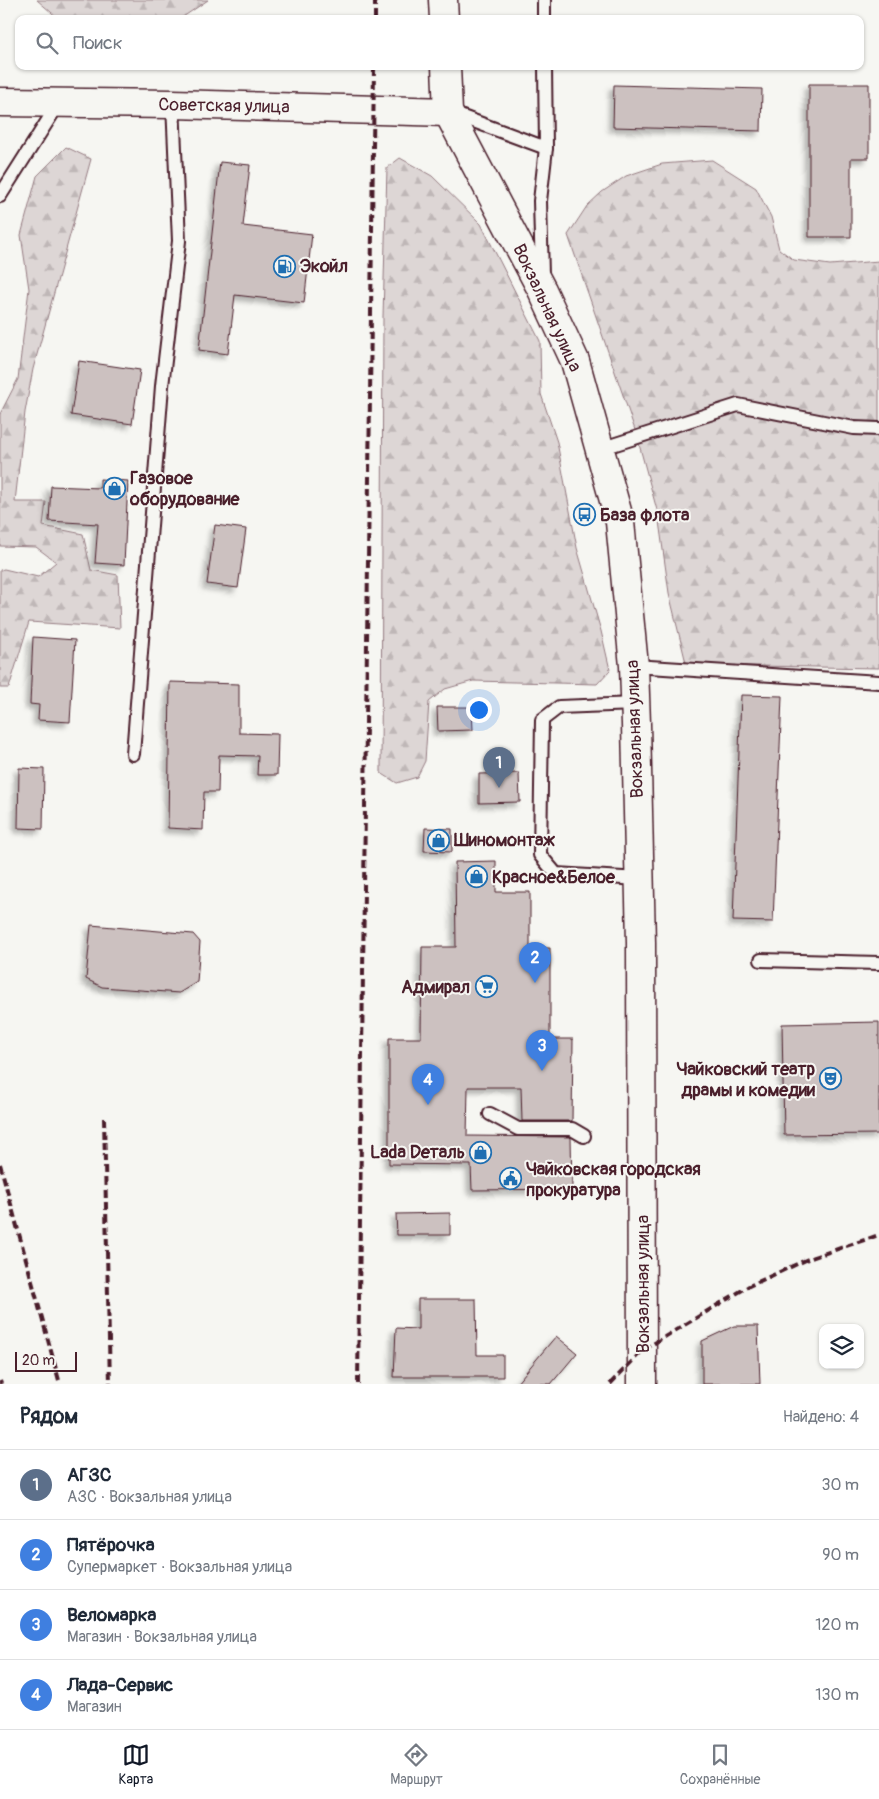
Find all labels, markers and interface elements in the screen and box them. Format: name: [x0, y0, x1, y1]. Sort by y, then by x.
search box: [15, 15, 864, 70]
icon: search: [33, 29, 61, 57]
text: Поиск: [73, 31, 123, 55]
street label: Советская улица: [158, 93, 290, 119]
street label: Вокзальная улица: [507, 240, 587, 376]
fuel station icon: Экойл: [272, 254, 296, 278]
place label: Экойл: [300, 255, 348, 278]
place label: Газовое оборудование: [129, 467, 241, 511]
shop icon: Газовое оборудование: [102, 476, 126, 500]
bus stop icon: База флота: [572, 503, 596, 527]
place label: База флота: [600, 504, 690, 527]
street label: Вокзальная улица: [621, 659, 649, 799]
your location: [466, 697, 492, 723]
pin: 1: [483, 747, 515, 788]
shop icon: Шиномонтаж: [426, 828, 450, 852]
place label: Шиномонтаж: [453, 829, 555, 852]
shop icon: Красное&Белое: [464, 865, 488, 889]
place label: Красное&Белое: [492, 866, 616, 889]
pin: 2: [519, 942, 551, 983]
supermarket icon: Адмирал: [474, 975, 498, 999]
place label: Адмирал: [401, 976, 470, 999]
pin: 3: [526, 1030, 558, 1071]
place label: Чайковский театр драмы и комедии: [677, 1058, 815, 1102]
pin: 4: [412, 1064, 444, 1105]
theatre icon: Чайковский театр драмы и комедии: [819, 1067, 843, 1091]
shop icon: Lada Dеталь: [469, 1140, 493, 1164]
place label: Lada Dеталь: [370, 1141, 465, 1164]
place label: Чайковская городская прокуратура: [526, 1158, 701, 1202]
public building icon: Чайковская городская прокуратура: [498, 1167, 522, 1191]
street label: Вокзальная улица: [632, 1215, 655, 1353]
map controls: [819, 1324, 864, 1369]
button: layers: [819, 1324, 864, 1369]
scale bar: [15, 1349, 78, 1372]
text: 20 m: [22, 1352, 55, 1369]
text: Рядом: [20, 1403, 78, 1430]
text: Найдено: 4: [783, 1407, 859, 1427]
text: АГЗС: [67, 1463, 112, 1487]
text: 1: [33, 1475, 39, 1495]
text: 30 m: [821, 1475, 859, 1495]
text: АЗС · Вокзальная улица: [67, 1487, 232, 1507]
text: Пятёрочка: [67, 1533, 155, 1557]
text: 2: [32, 1545, 40, 1565]
text: 90 m: [822, 1545, 859, 1565]
text: Супермаркет · Вокзальная улица: [67, 1557, 292, 1577]
text: Веломарка: [67, 1603, 156, 1627]
text: 3: [32, 1615, 40, 1635]
text: 120 m: [815, 1615, 859, 1635]
text: Магазин · Вокзальная улица: [67, 1627, 257, 1647]
text: Лада-Сервис: [67, 1673, 173, 1697]
text: 4: [31, 1685, 41, 1705]
text: 130 m: [815, 1685, 859, 1705]
text: Магазин: [67, 1697, 122, 1717]
tab: Карта: [118, 1741, 153, 1788]
tab: Маршрут: [390, 1741, 443, 1788]
tab: Сохранённые: [680, 1741, 761, 1788]

